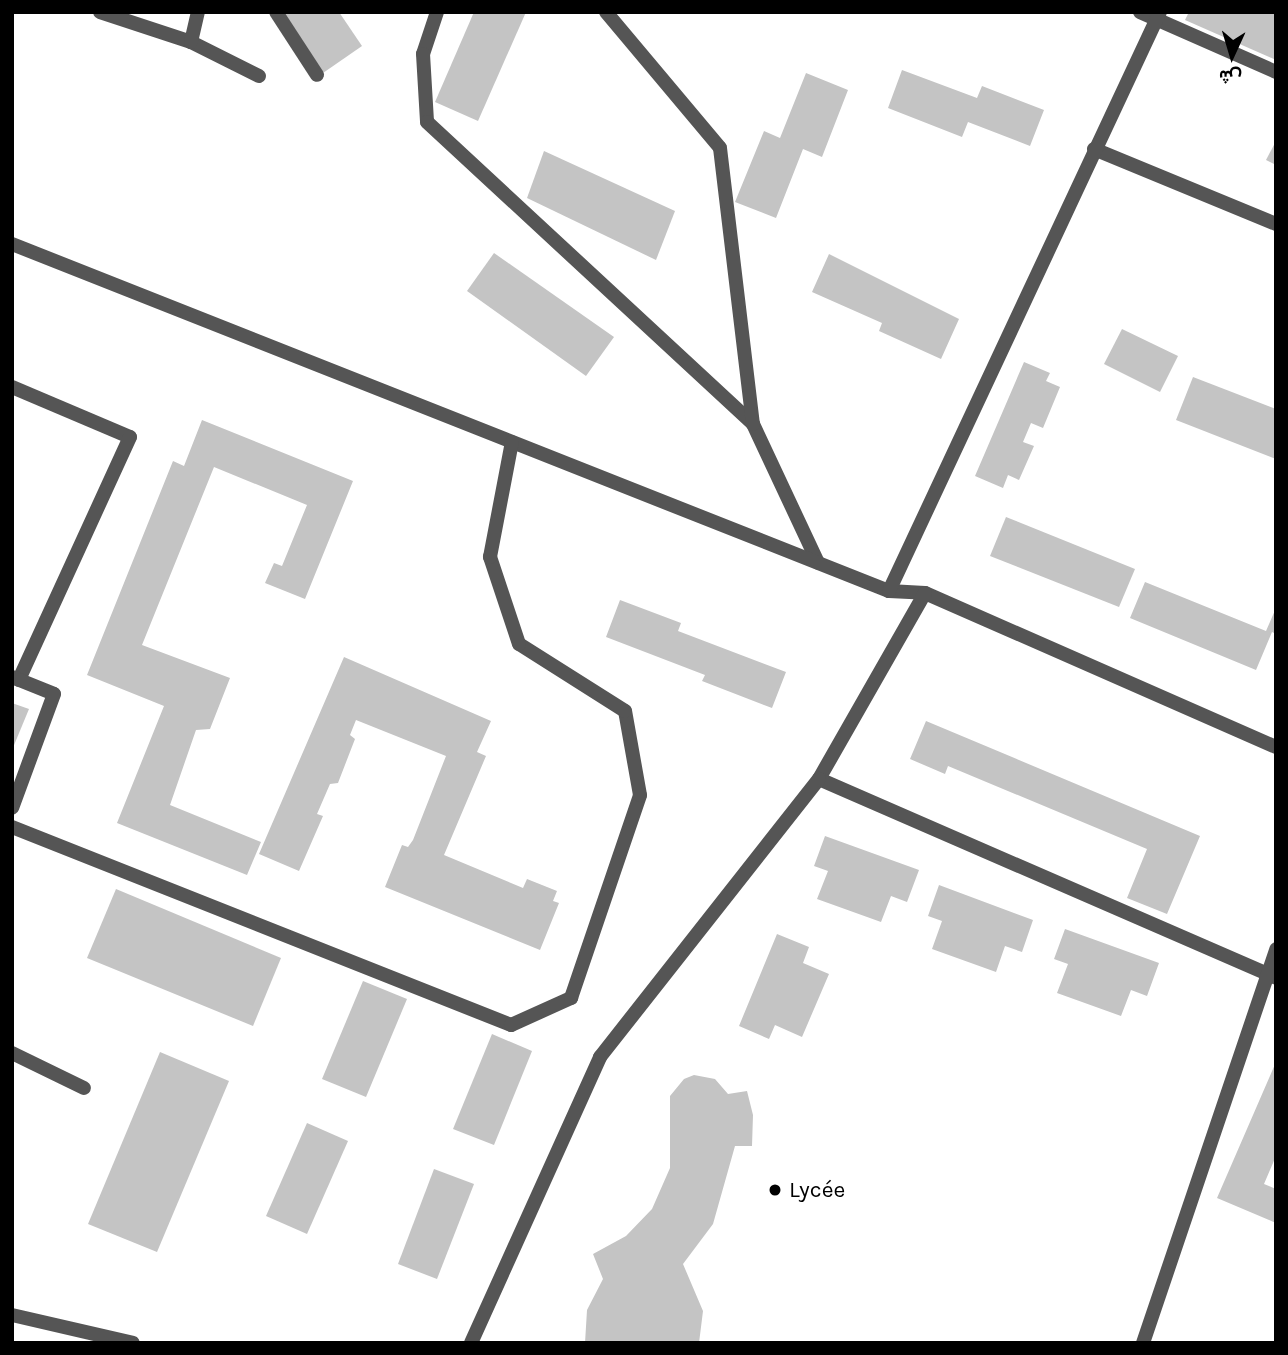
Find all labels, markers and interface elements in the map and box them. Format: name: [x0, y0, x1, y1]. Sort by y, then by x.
north arrow: [1197, 21, 1267, 91]
text: ش: [1218, 65, 1243, 89]
place label: Lycée: [789, 1176, 845, 1204]
marker: Lycée: [767, 1182, 783, 1198]

